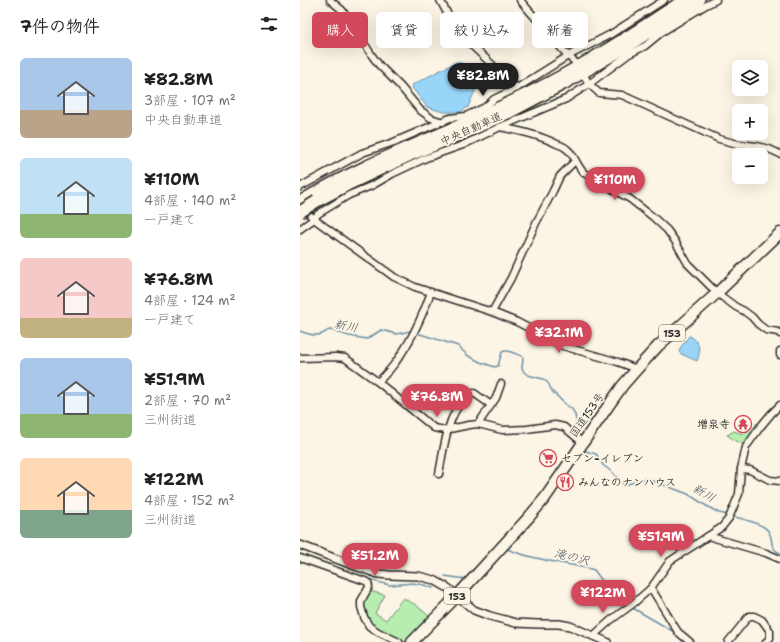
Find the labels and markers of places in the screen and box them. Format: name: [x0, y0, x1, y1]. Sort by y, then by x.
pin: ¥82.8M: [450, 63, 516, 97]
pin: ¥110M: [587, 167, 643, 201]
pin: ¥32.1M: [526, 320, 592, 354]
pin: ¥76.8M: [404, 384, 470, 418]
temple icon: 増泉寺: [733, 414, 753, 434]
place label: 増泉寺: [697, 417, 730, 432]
supermarket icon: セブン-イレブン: [538, 448, 558, 468]
place label: セブン-イレブン: [561, 451, 644, 466]
restaurant icon: みんなのナンハウス: [555, 472, 575, 492]
place label: みんなのナンハウス: [578, 475, 676, 490]
pin: ¥51.9M: [628, 524, 694, 558]
pin: ¥51.2M: [342, 543, 408, 577]
pin: ¥122M: [575, 580, 631, 614]

